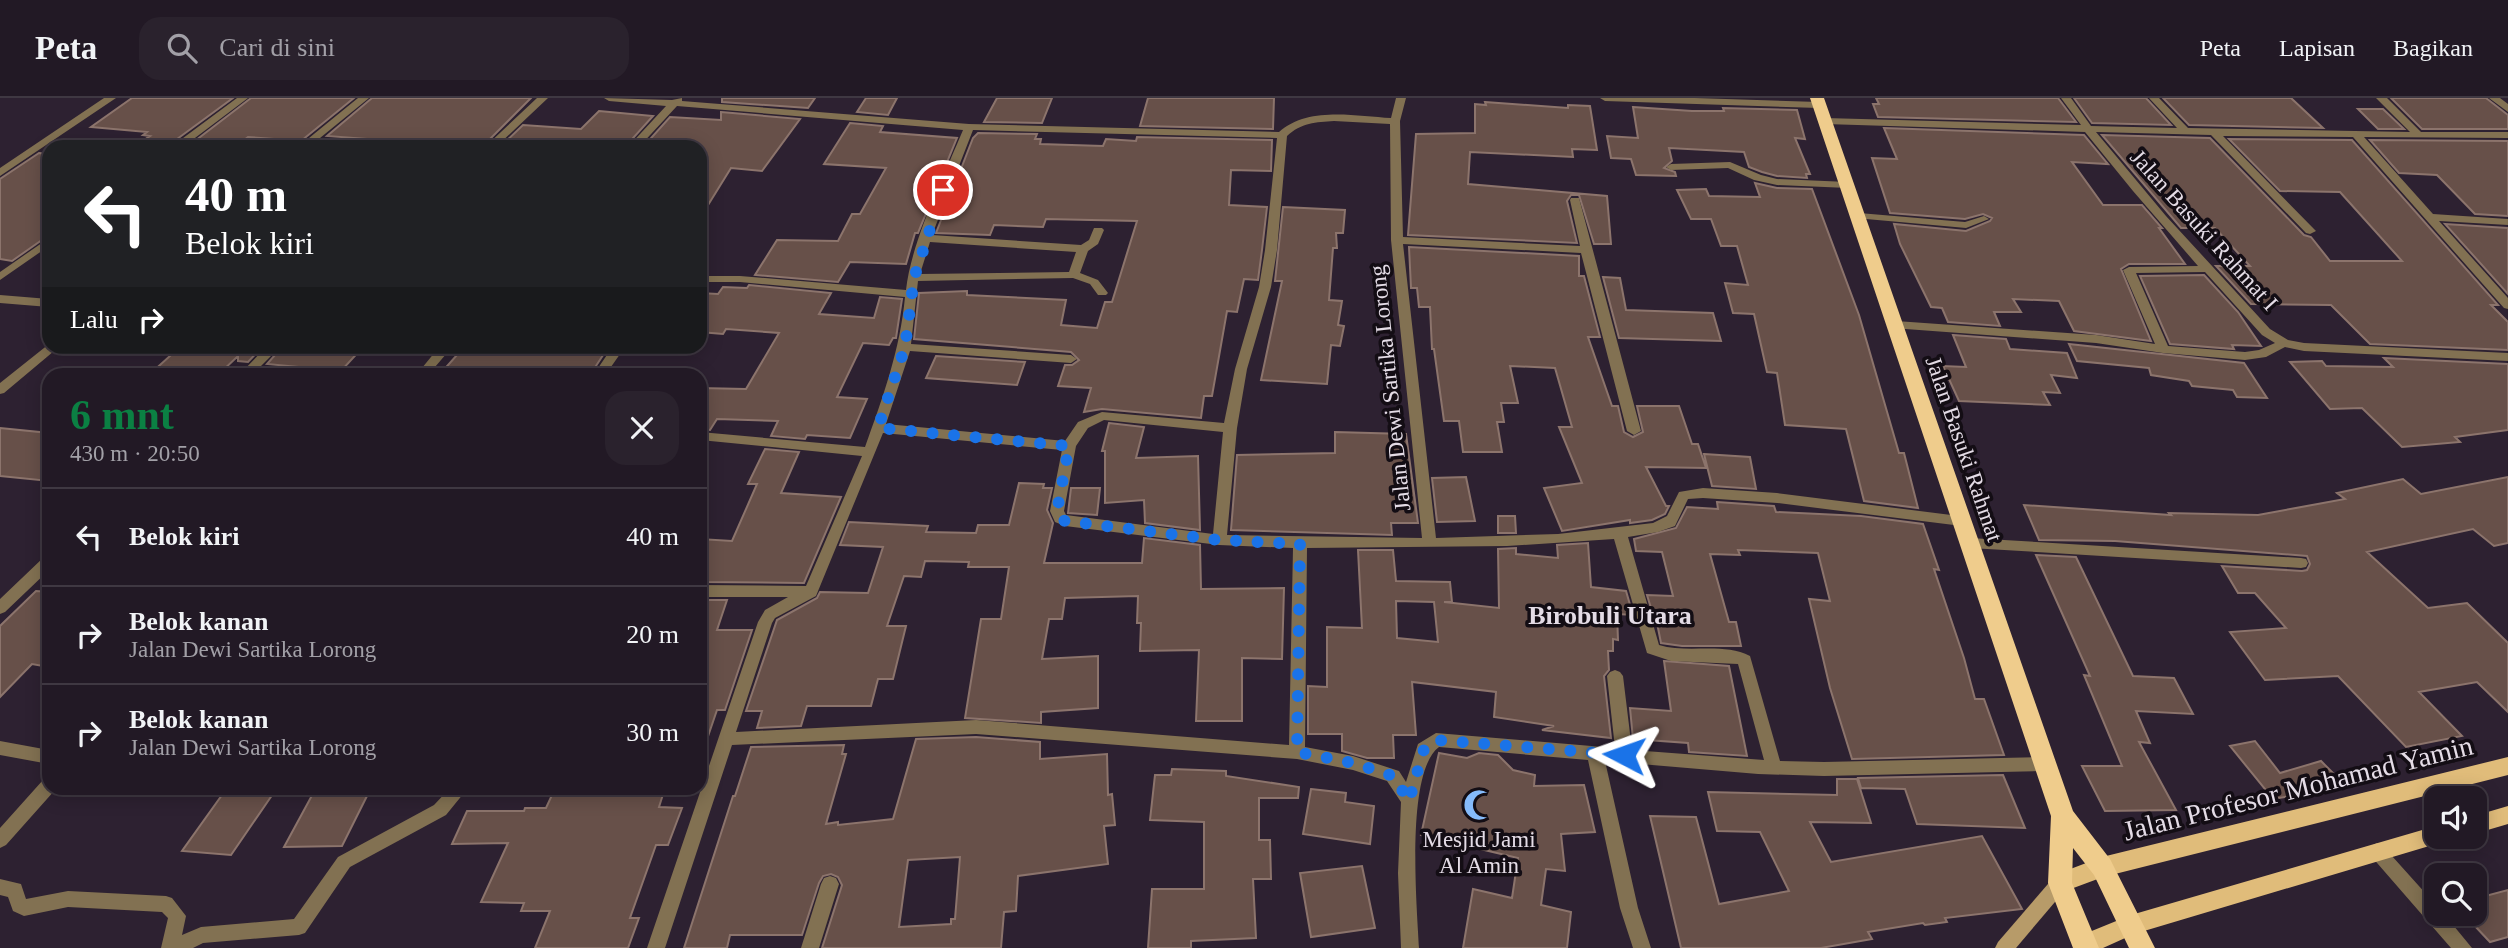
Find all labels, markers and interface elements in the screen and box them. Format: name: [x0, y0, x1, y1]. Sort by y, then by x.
search box: [139, 17, 629, 80]
icon: search: [163, 29, 201, 67]
text: Peta: [35, 30, 97, 66]
text: Cari di sini: [219, 33, 335, 62]
text: Peta: [2200, 35, 2241, 61]
text: Lapisan: [2279, 35, 2355, 61]
text: Bagikan: [2393, 35, 2473, 61]
street label: Jalan Basuki Rahmat I: [2125, 144, 2283, 316]
pin: [913, 160, 973, 220]
text: 40 m: [185, 167, 287, 222]
icon: left: [70, 168, 161, 259]
icon: arrive: [924, 171, 962, 209]
text: Belok kiri: [185, 225, 314, 261]
street label: Jalan Dewi Sartika Lorong: [1365, 263, 1415, 512]
icon: right: [132, 301, 170, 339]
text: Lalu: [70, 305, 118, 334]
street label: Jalan Basuki Rahmat: [1921, 353, 2008, 545]
button: close: [605, 391, 679, 465]
text: 6 mnt: [70, 392, 174, 438]
text: 430 m · 20:50: [70, 441, 200, 466]
icon: left: [70, 518, 108, 556]
text: Belok kiri: [129, 522, 240, 551]
text: 40 m: [626, 522, 679, 551]
district label: Birobuli Utara: [1528, 601, 1692, 630]
text: Belok kanan: [129, 607, 268, 636]
icon: right: [70, 616, 108, 654]
text: 20 m: [626, 620, 679, 649]
text: Jalan Dewi Sartika Lorong: [129, 637, 376, 662]
text: Belok kanan: [129, 705, 268, 734]
icon: right: [70, 714, 108, 752]
text: 30 m: [626, 718, 679, 747]
position arrow: [1587, 718, 1661, 792]
street label: Jalan Profesor Mohamad Yamin: [2120, 729, 2476, 847]
text: Jalan Dewi Sartika Lorong: [129, 735, 376, 760]
map controls: [2424, 786, 2487, 926]
button: sound: [2424, 786, 2487, 849]
mosque icon: Mesjid Jami Al Amin: [1462, 788, 1496, 822]
place label: Mesjid Jami Al Amin: [1422, 827, 1536, 878]
button: search: [2424, 863, 2487, 926]

